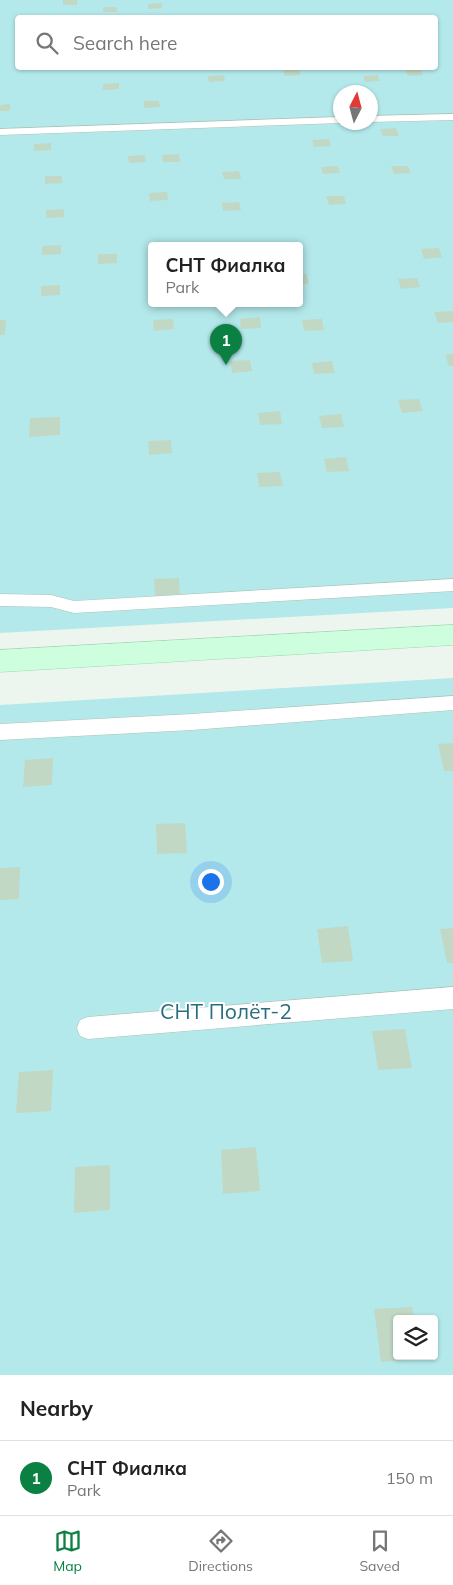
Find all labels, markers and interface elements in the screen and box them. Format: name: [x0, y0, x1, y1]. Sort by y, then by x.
search box: [15, 15, 438, 70]
icon: search: [33, 29, 61, 57]
text: Search here: [73, 31, 177, 55]
north arrow: [333, 85, 378, 130]
popup: [148, 242, 303, 307]
text: СНТ Фиалка: [165, 253, 286, 277]
text: Park: [165, 277, 199, 297]
pin: 1: [210, 324, 242, 365]
your location: [198, 869, 224, 895]
park label: СНТ Полёт-2: [160, 998, 292, 1024]
map controls: [393, 1315, 438, 1360]
button: layers: [393, 1315, 438, 1360]
text: Nearby: [20, 1395, 93, 1421]
text: СНТ Фиалка: [67, 1456, 187, 1480]
text: 1: [31, 1468, 41, 1488]
text: 150 m: [386, 1468, 433, 1488]
text: Park: [67, 1480, 101, 1500]
tab: Map: [53, 1527, 82, 1575]
tab: Directions: [188, 1527, 253, 1575]
tab: Saved: [359, 1527, 400, 1575]

